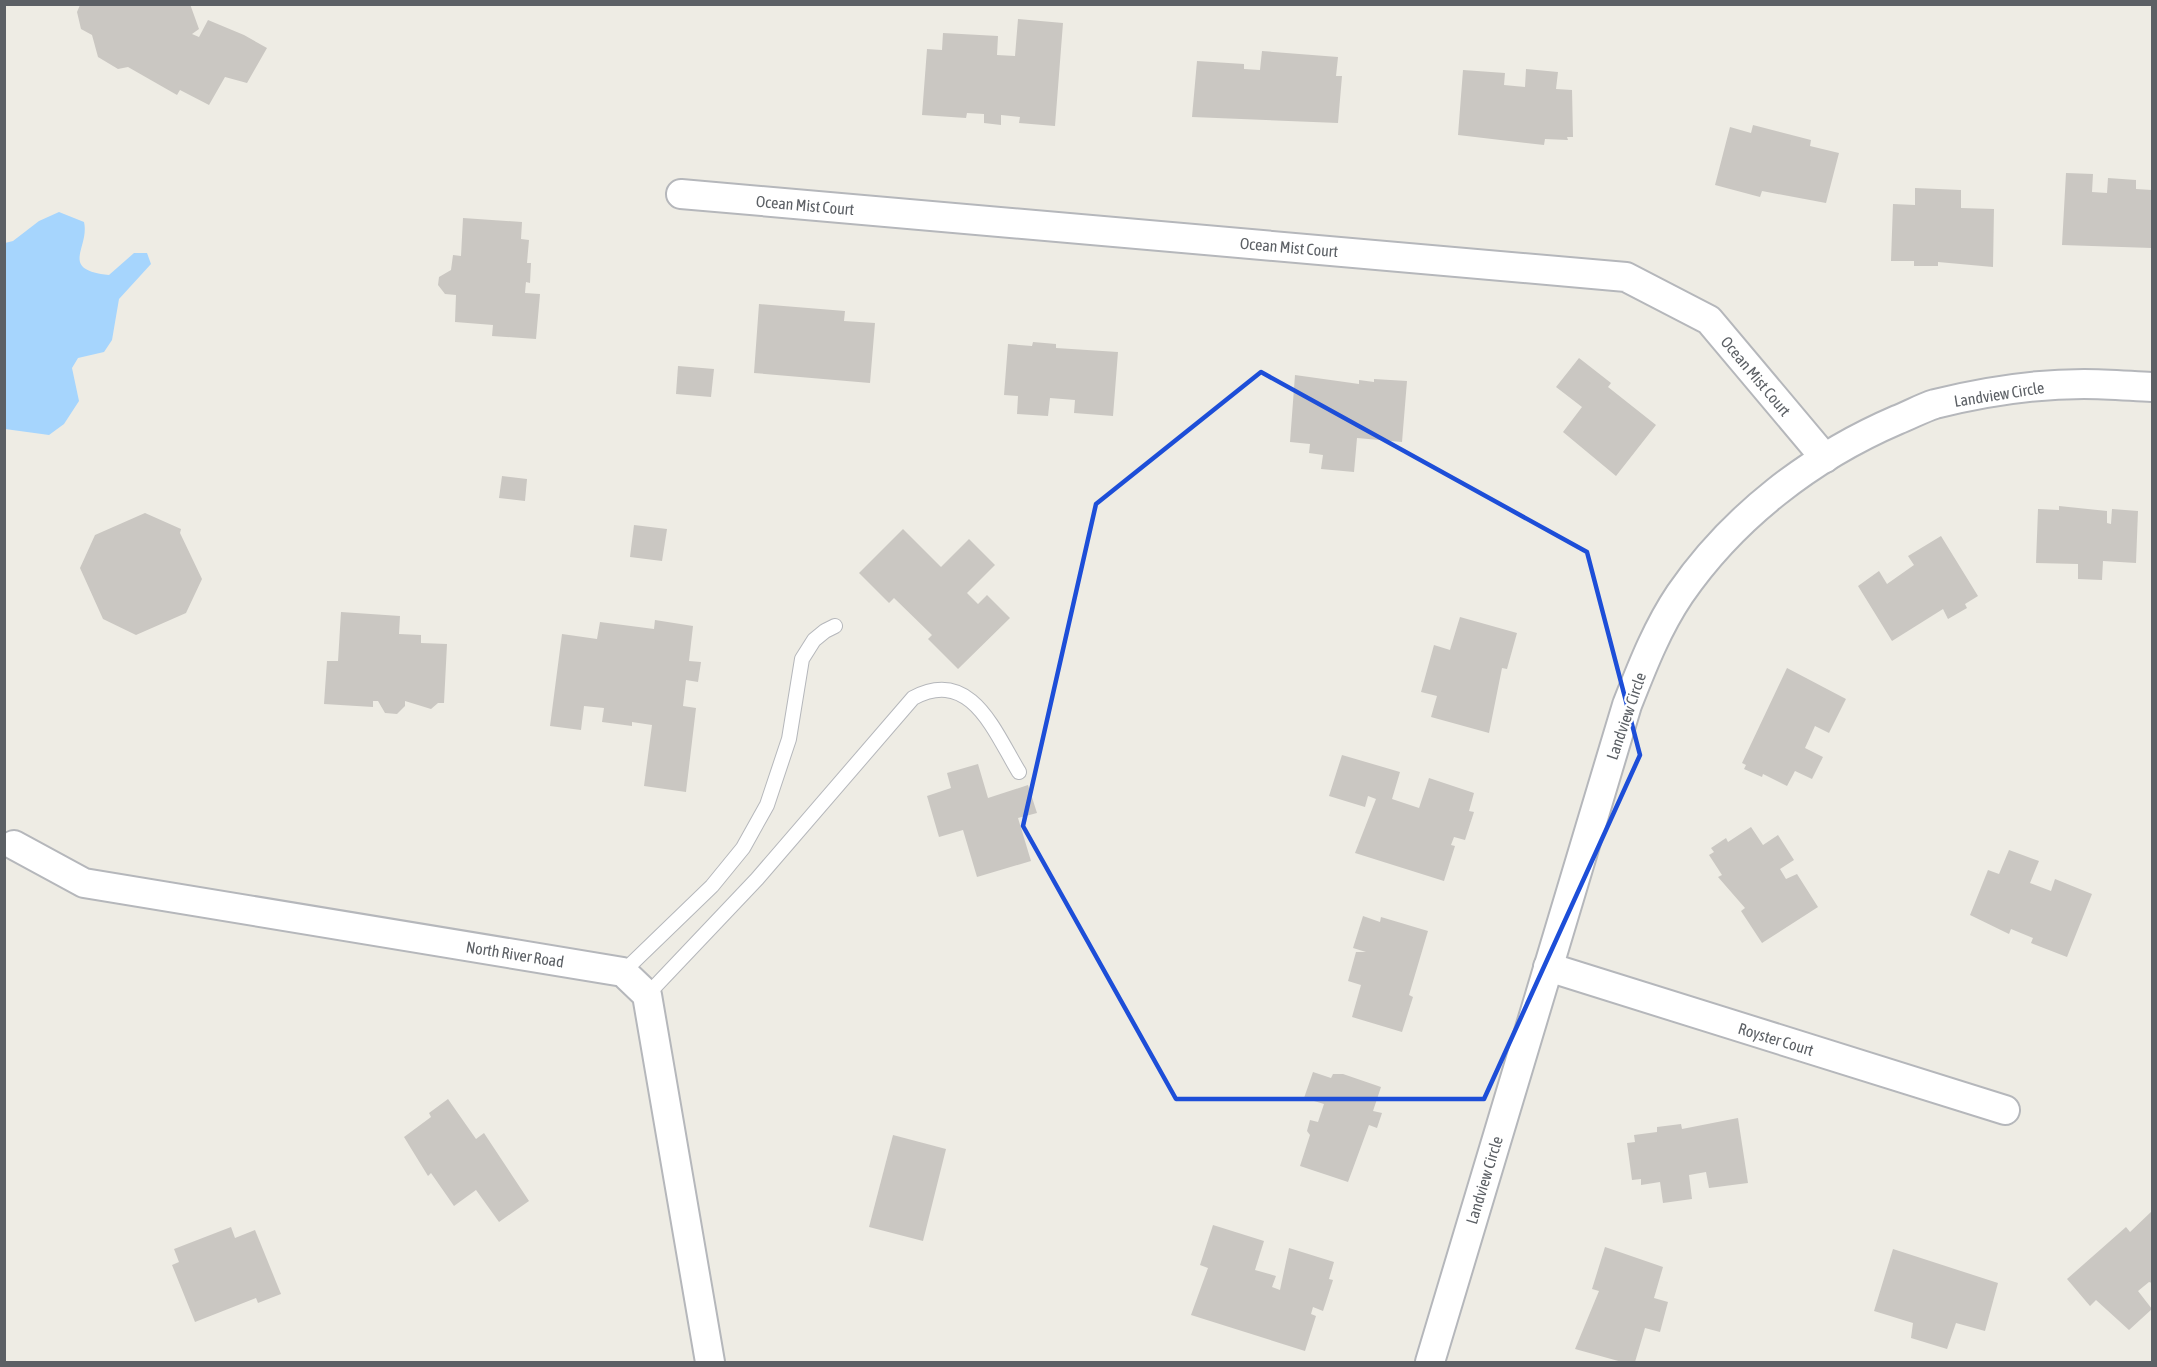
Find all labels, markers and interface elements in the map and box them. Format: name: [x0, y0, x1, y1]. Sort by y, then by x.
street label: Ocean Mist Court: [755, 192, 855, 218]
street label: Ocean Mist Court: [1239, 234, 1339, 260]
street label: Ocean Mist Court: [1717, 333, 1795, 420]
street label: Landview Circle: [1953, 378, 2045, 410]
street label: Landview Circle: [1603, 670, 1649, 762]
street label: North River Road: [465, 937, 565, 971]
street label: Royster Court: [1736, 1019, 1816, 1060]
street label: Landview Circle: [1462, 1134, 1506, 1226]

